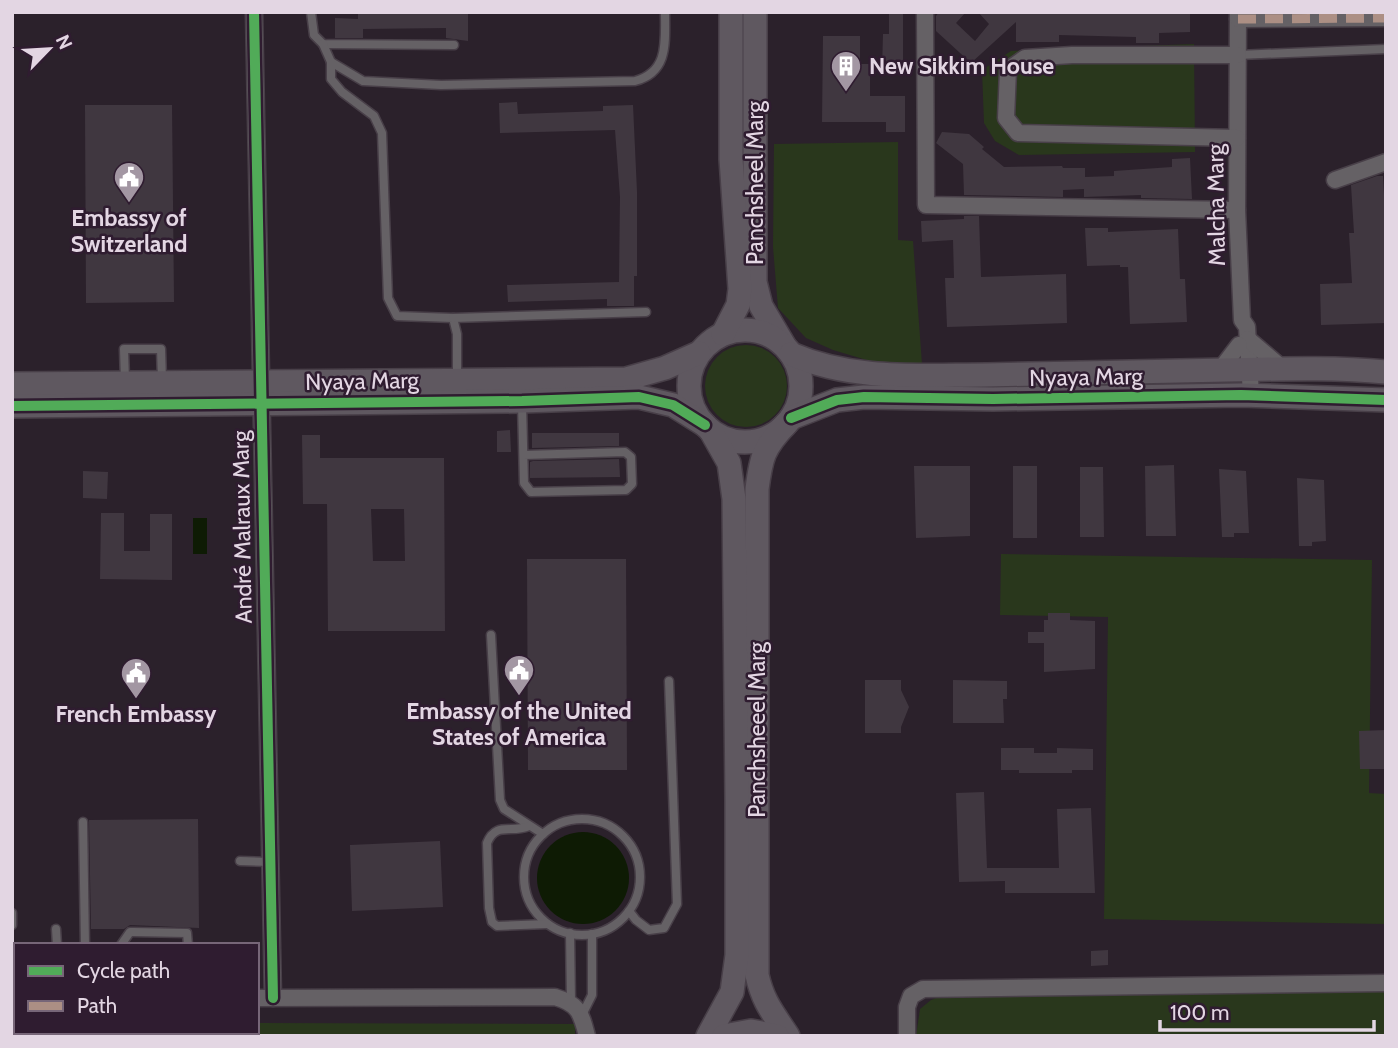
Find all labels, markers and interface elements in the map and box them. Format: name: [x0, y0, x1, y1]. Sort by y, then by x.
north arrow: [14, 14, 84, 84]
text: N: [51, 31, 77, 53]
building icon: New Sikkim House: [829, 49, 863, 93]
place label: New Sikkim House: [869, 52, 1054, 80]
street label: Panchsheel Marg: [741, 100, 769, 265]
street label: Malcha Marg: [1201, 143, 1231, 266]
public building icon: Embassy of Switzerland: [112, 160, 146, 204]
place label: Embassy of Switzerland: [71, 204, 187, 258]
street label: Nyaya Marg: [1029, 362, 1144, 392]
street label: Nyaya Marg: [305, 366, 420, 396]
street label: André Malraux Marg: [226, 430, 258, 624]
street label: Panchsheeel Marg: [743, 642, 771, 818]
public building icon: Embassy of the United States of America: [502, 653, 536, 697]
public building icon: French Embassy: [119, 656, 153, 700]
place label: Embassy of the United States of America: [406, 697, 632, 751]
place label: French Embassy: [56, 700, 217, 728]
legend: [14, 943, 259, 1034]
text: Cycle path: [77, 958, 170, 983]
scale bar: [1160, 988, 1374, 1032]
text: Path: [77, 993, 117, 1018]
text: 100 m: [1170, 1000, 1229, 1025]

